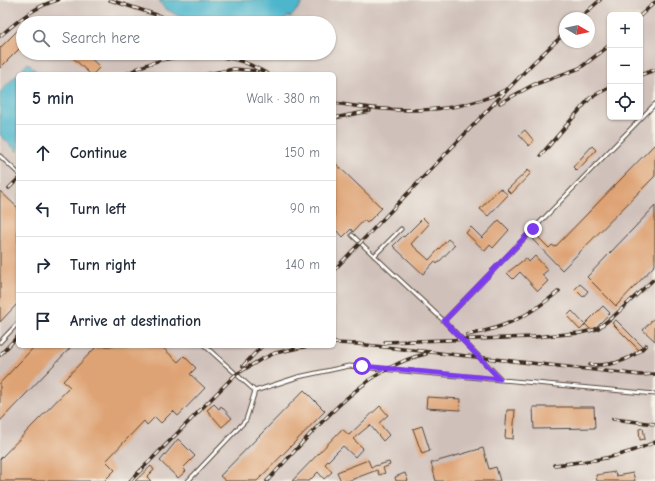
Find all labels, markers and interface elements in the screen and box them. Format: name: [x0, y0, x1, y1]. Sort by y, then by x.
north arrow: [559, 12, 595, 48]
map controls: [607, 12, 643, 120]
button: +: [607, 12, 643, 48]
search box: [16, 16, 336, 60]
icon: search: [30, 27, 52, 49]
text: Search here: [62, 29, 140, 47]
button: −: [607, 48, 643, 84]
button: locate: [607, 84, 643, 120]
text: 5 min: [32, 89, 74, 108]
text: Walk · 380 m: [247, 91, 320, 106]
icon: ahead: [32, 142, 54, 164]
text: Continue: [70, 144, 127, 162]
text: 150 m: [285, 145, 320, 160]
icon: left: [32, 198, 54, 220]
text: Turn left: [70, 200, 126, 218]
text: 90 m: [290, 201, 320, 216]
route end: [524, 220, 542, 238]
icon: right: [32, 254, 54, 276]
text: Turn right: [70, 256, 136, 274]
text: 140 m: [286, 257, 320, 272]
icon: arrive: [32, 310, 54, 332]
text: Arrive at destination: [70, 312, 201, 330]
route start: [353, 357, 371, 375]

